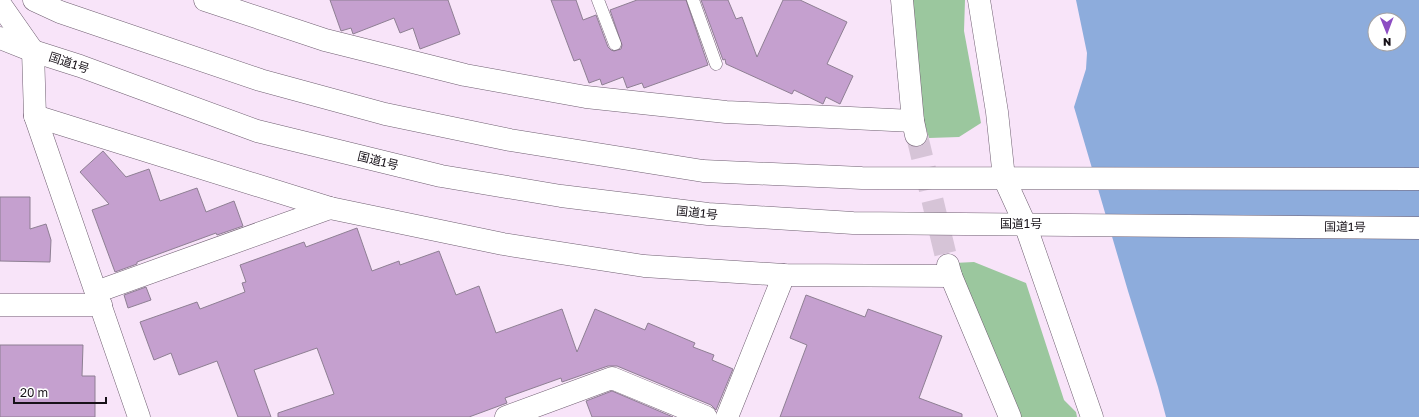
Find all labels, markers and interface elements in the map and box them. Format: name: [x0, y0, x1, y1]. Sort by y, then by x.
north arrow: [1367, 12, 1407, 52]
text: N: [1383, 36, 1391, 49]
street label: 国道1号: [47, 49, 91, 76]
street label: 国道1号: [356, 148, 400, 173]
street label: 国道1号: [675, 203, 719, 222]
street label: 国道1号: [1000, 216, 1042, 231]
street label: 国道1号: [1324, 219, 1366, 234]
scale bar: [14, 379, 106, 405]
text: 20 m: [20, 385, 48, 400]

